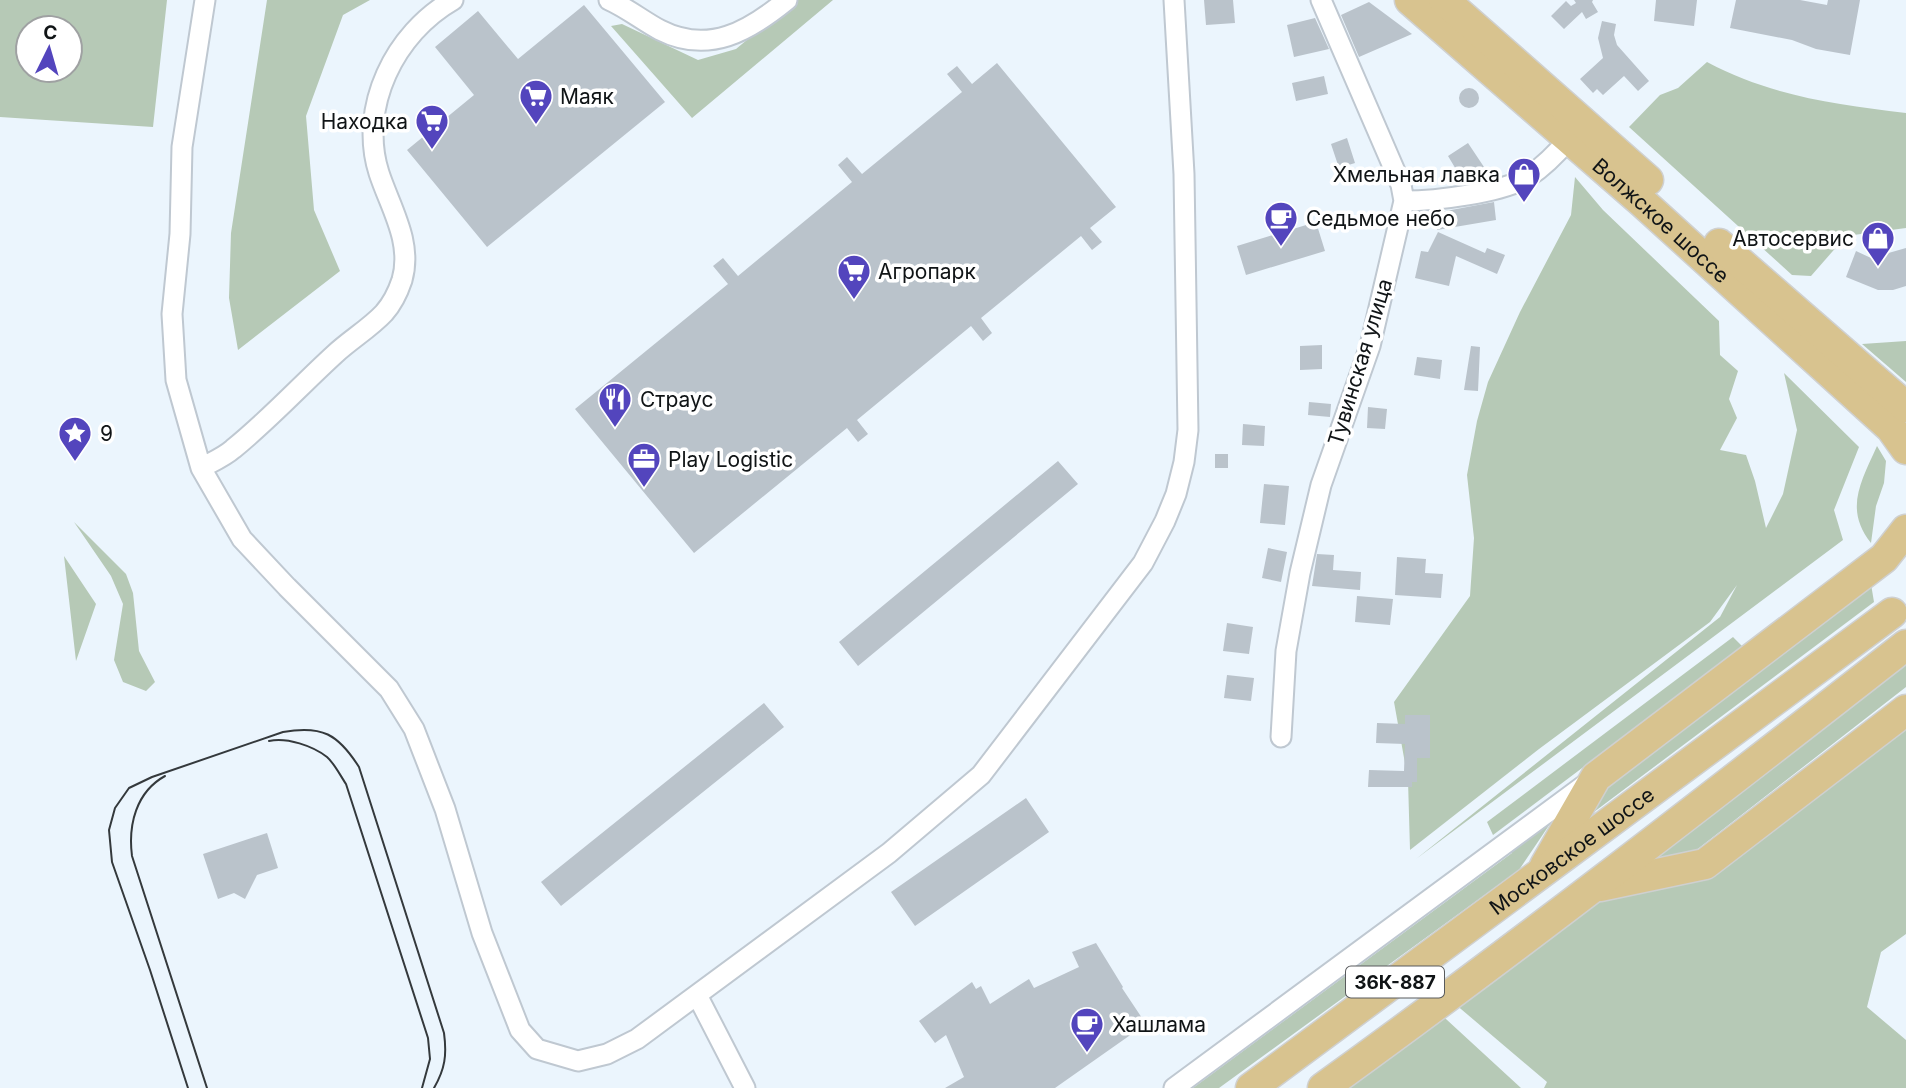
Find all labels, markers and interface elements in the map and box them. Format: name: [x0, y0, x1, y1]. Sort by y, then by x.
north arrow: [14, 14, 84, 84]
text: С: [42, 20, 58, 45]
supermarket icon: Маяк: [517, 77, 555, 126]
place label: Маяк: [560, 84, 614, 109]
supermarket icon: Находка: [413, 102, 451, 151]
place label: Находка: [321, 109, 408, 134]
street label: Волжское шоссе: [1588, 153, 1735, 288]
shop icon: Хмельная лавка: [1505, 155, 1543, 204]
place label: Хмельная лавка: [1333, 162, 1500, 187]
cafe icon: Седьмое небо: [1262, 199, 1300, 248]
place label: Седьмое небо: [1306, 206, 1455, 231]
shop icon: Автосервис: [1859, 219, 1897, 268]
place label: Автосервис: [1732, 226, 1854, 251]
supermarket icon: Агропарк: [835, 252, 873, 301]
place label: Агропарк: [878, 259, 976, 284]
street label: Тувинская улица: [1323, 276, 1397, 448]
restaurant icon: Страус: [596, 380, 634, 429]
place label: Страус: [640, 387, 713, 412]
place icon: 9: [56, 414, 94, 463]
place label: 9: [100, 421, 113, 446]
office icon: Play Logistic: [625, 440, 663, 489]
place label: Play Logistic: [668, 447, 793, 472]
street label: Московское шоссе: [1484, 781, 1659, 920]
road number: 36К-887: [1346, 966, 1444, 998]
cafe icon: Хашлама: [1068, 1005, 1106, 1054]
place label: Хашлама: [1112, 1012, 1206, 1037]

